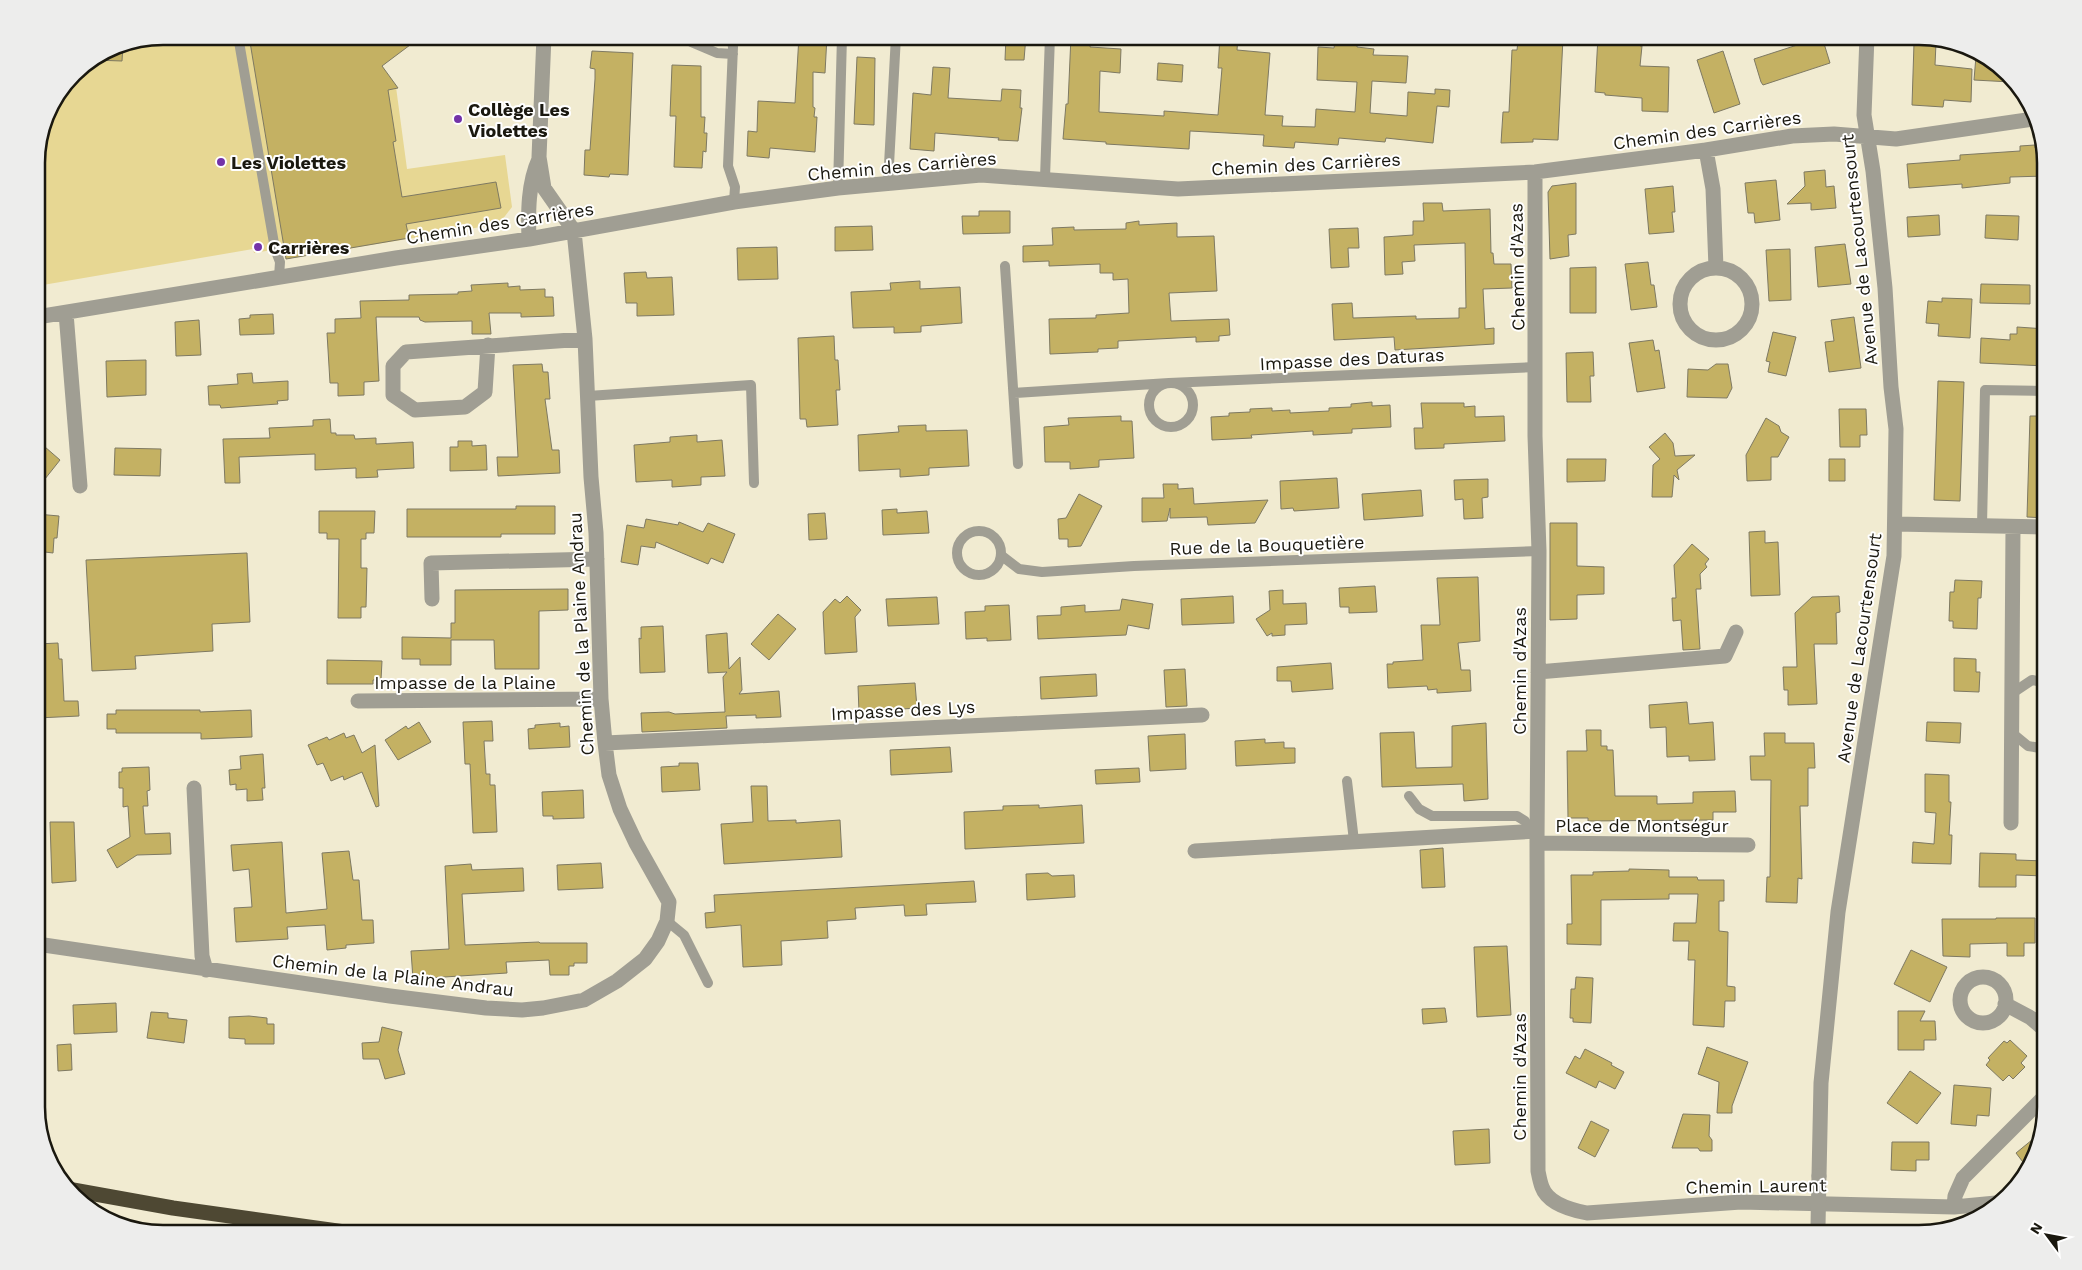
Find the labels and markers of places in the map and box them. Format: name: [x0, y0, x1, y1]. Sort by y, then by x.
place label: Collège Les Violettes: [468, 99, 570, 141]
marker: Collège Les Violettes: [452, 113, 464, 125]
place label: Les Violettes: [231, 152, 346, 173]
marker: Les Violettes: [215, 156, 227, 168]
place label: Carrières: [268, 237, 350, 258]
marker: Carrières: [252, 241, 264, 253]

